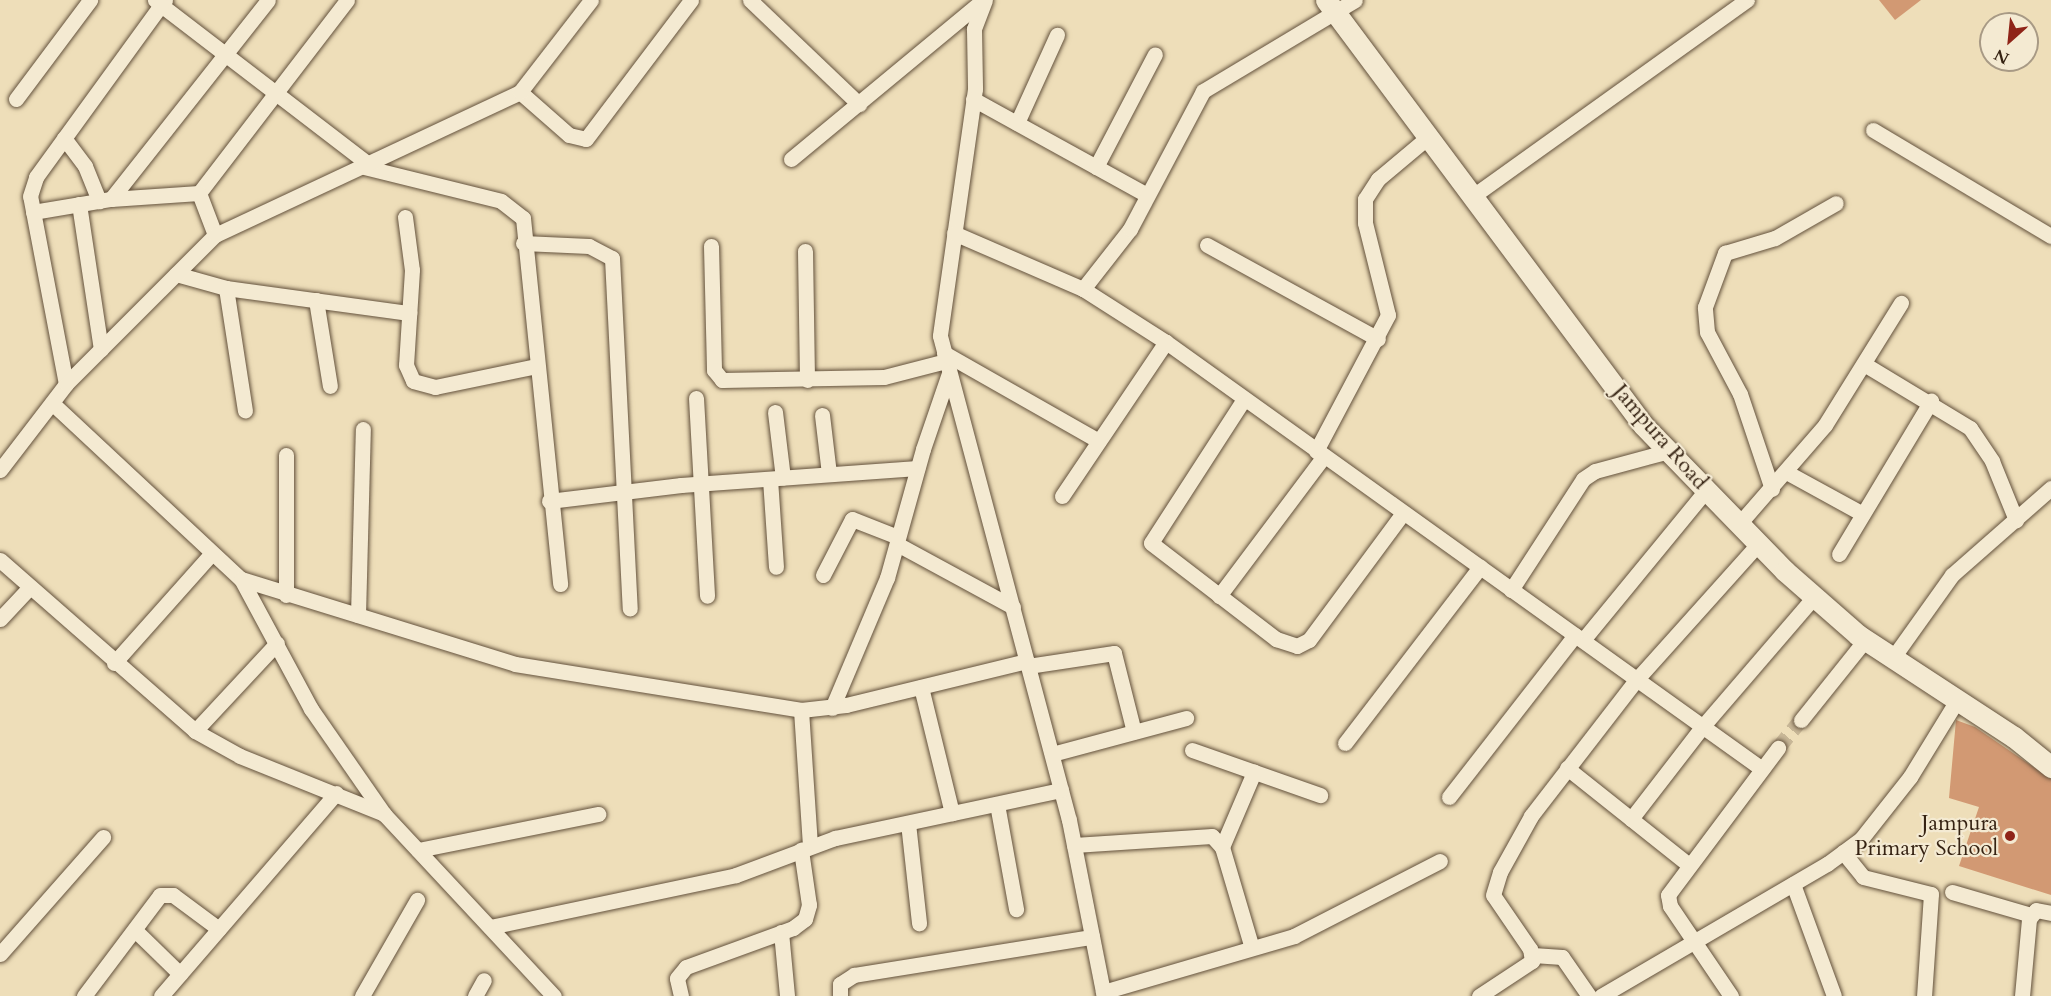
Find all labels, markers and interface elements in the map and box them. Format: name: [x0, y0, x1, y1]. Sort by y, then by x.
north arrow: [1979, 12, 2039, 72]
text: N: [1991, 43, 2013, 69]
street label: Jampura Road: [1607, 379, 1713, 495]
place label: Jampura Primary School: [1855, 810, 1998, 861]
marker: Jampura Primary School: [2003, 829, 2017, 843]

